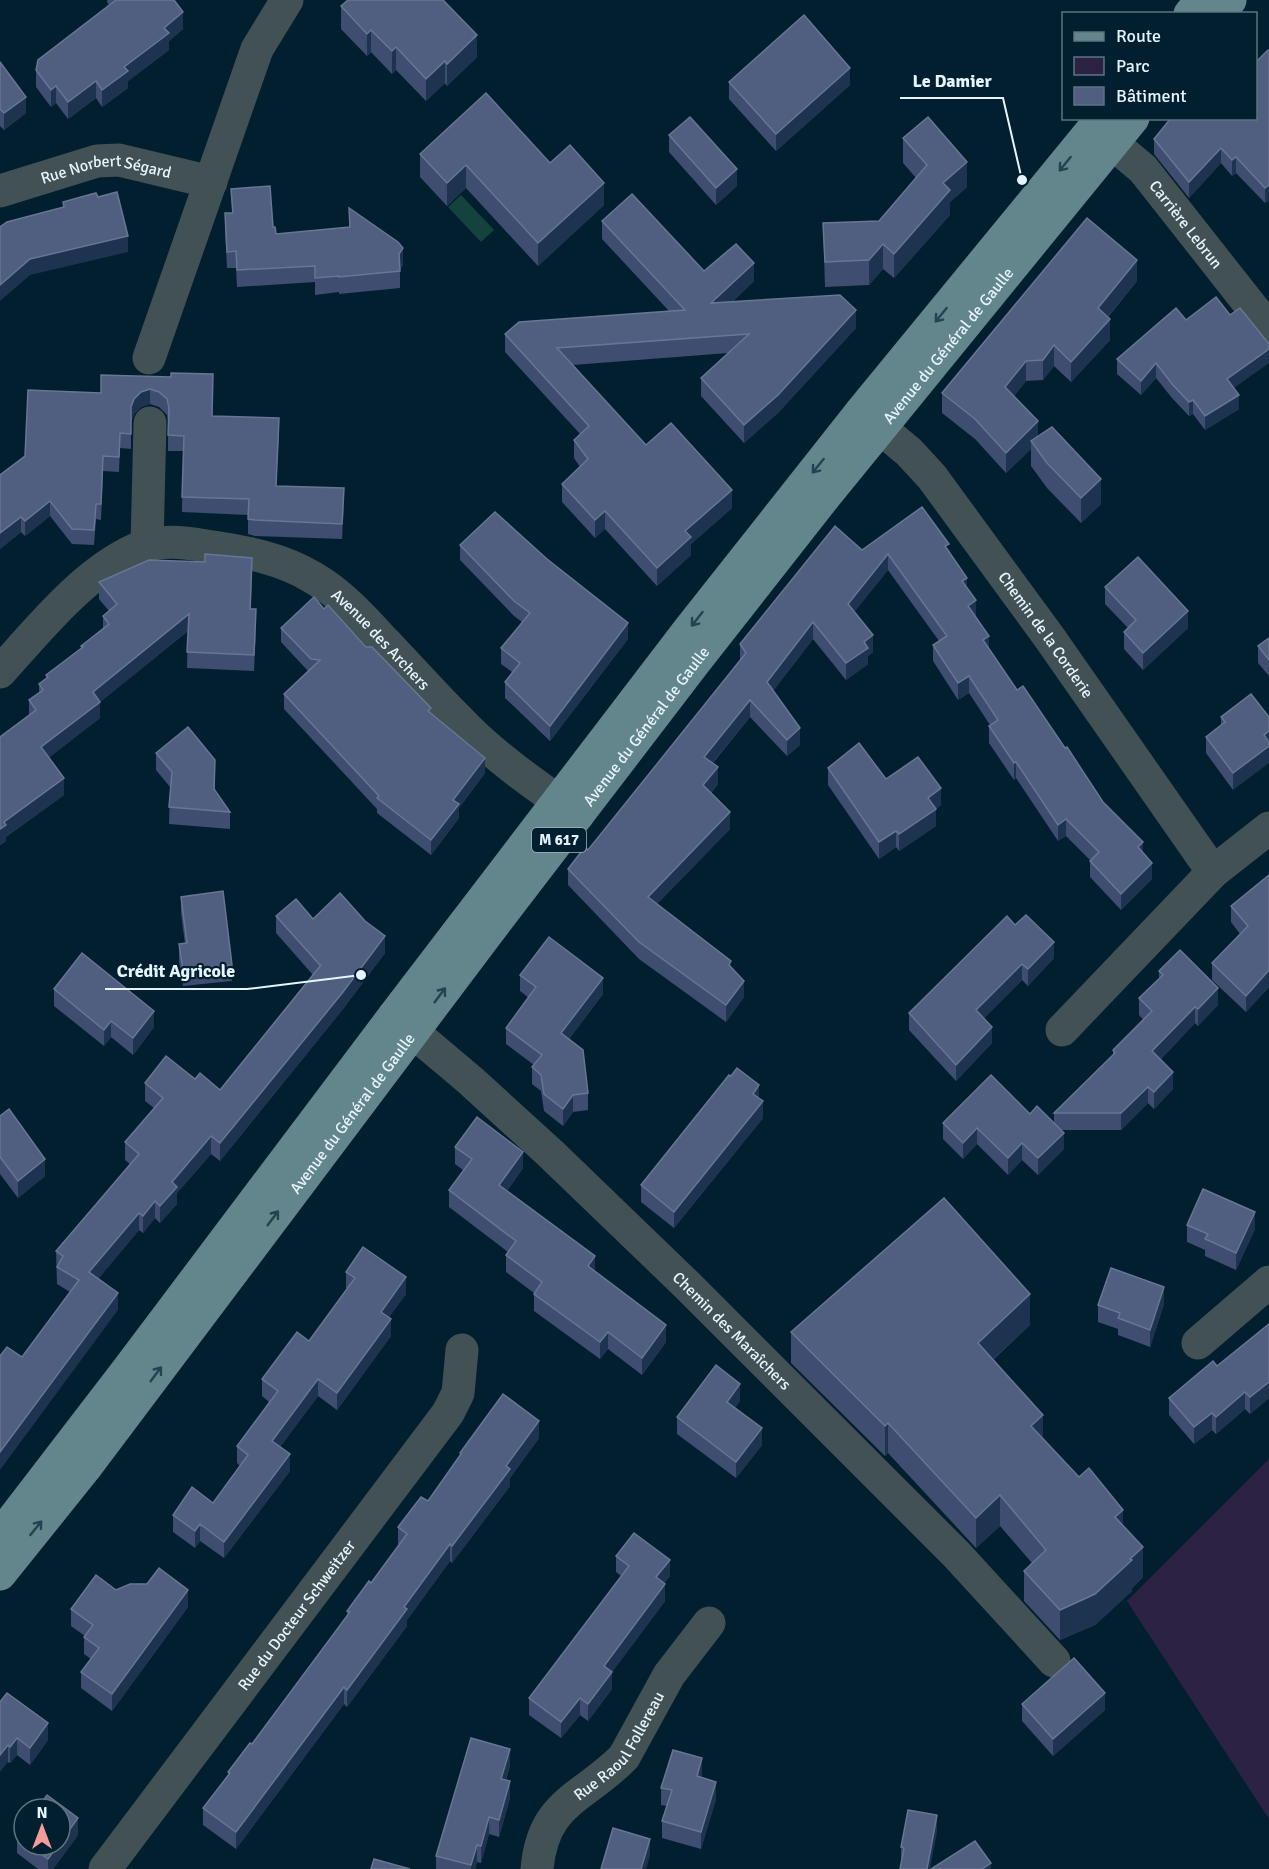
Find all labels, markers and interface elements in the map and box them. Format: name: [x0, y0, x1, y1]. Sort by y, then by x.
legend: [1062, 12, 1257, 120]
text: Route: [1116, 25, 1161, 47]
text: Parc: [1116, 55, 1150, 77]
callout: Le Damier: [900, 62, 1003, 98]
text: Le Damier: [912, 70, 992, 92]
text: Bâtiment: [1116, 85, 1187, 107]
street label: Rue Norbert Ségard: [38, 151, 173, 189]
one-way arrow: [1058, 156, 1072, 171]
street label: Carrière Lebrun: [1145, 176, 1227, 273]
street label: Avenue du Général de Gaulle: [879, 264, 1018, 428]
one-way arrow: [935, 306, 948, 322]
one-way arrow: [812, 458, 825, 474]
street label: Chemin de la Corderie: [993, 568, 1097, 702]
street label: Avenue des Archers: [327, 585, 434, 695]
one-way arrow: [691, 610, 704, 626]
street label: Avenue du Général de Gaulle: [579, 643, 714, 810]
road number: M 617: [532, 828, 586, 852]
callout: Crédit Agricole: [105, 953, 247, 989]
text: Crédit Agricole: [117, 960, 235, 982]
one-way arrow: [434, 988, 447, 1004]
street label: Avenue du Général de Gaulle: [286, 1029, 420, 1198]
one-way arrow: [266, 1211, 279, 1227]
street label: Chemin des Maraîchers: [668, 1268, 795, 1394]
one-way arrow: [149, 1367, 162, 1383]
one-way arrow: [30, 1521, 43, 1537]
street label: Rue du Docteur Schweitzer: [234, 1536, 360, 1695]
street label: Rue Raoul Follereau: [570, 1688, 669, 1805]
north arrow: [12, 1797, 72, 1857]
text: N: [36, 1803, 48, 1823]

